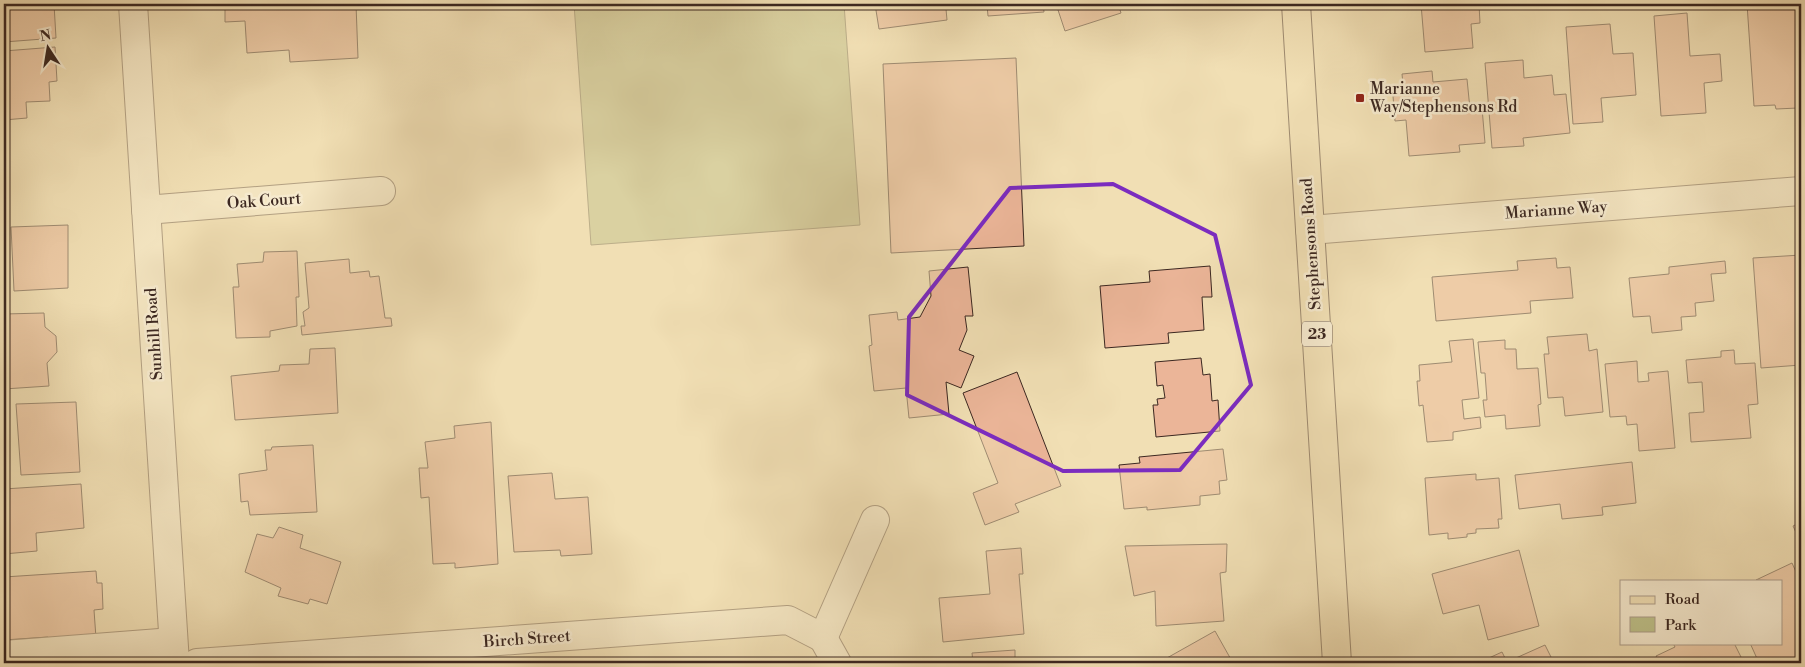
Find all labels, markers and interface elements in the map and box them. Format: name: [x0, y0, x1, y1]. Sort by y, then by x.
north arrow: [22, 22, 72, 72]
text: N: [38, 26, 53, 46]
place label: Marianne Way/Stephensons Rd: [1369, 79, 1517, 117]
marker: Marianne Way/Stephensons Rd: [1354, 92, 1366, 104]
street label: Stephensons Road: [1296, 177, 1326, 311]
street label: Oak Court: [226, 188, 302, 214]
street label: Marianne Way: [1504, 196, 1608, 224]
street label: Sunhill Road: [141, 287, 167, 381]
road number: 23: [1302, 322, 1332, 346]
legend: [1620, 580, 1782, 644]
text: Road: [1665, 590, 1700, 609]
text: Park: [1665, 616, 1697, 635]
street label: Birch Street: [482, 626, 572, 652]

